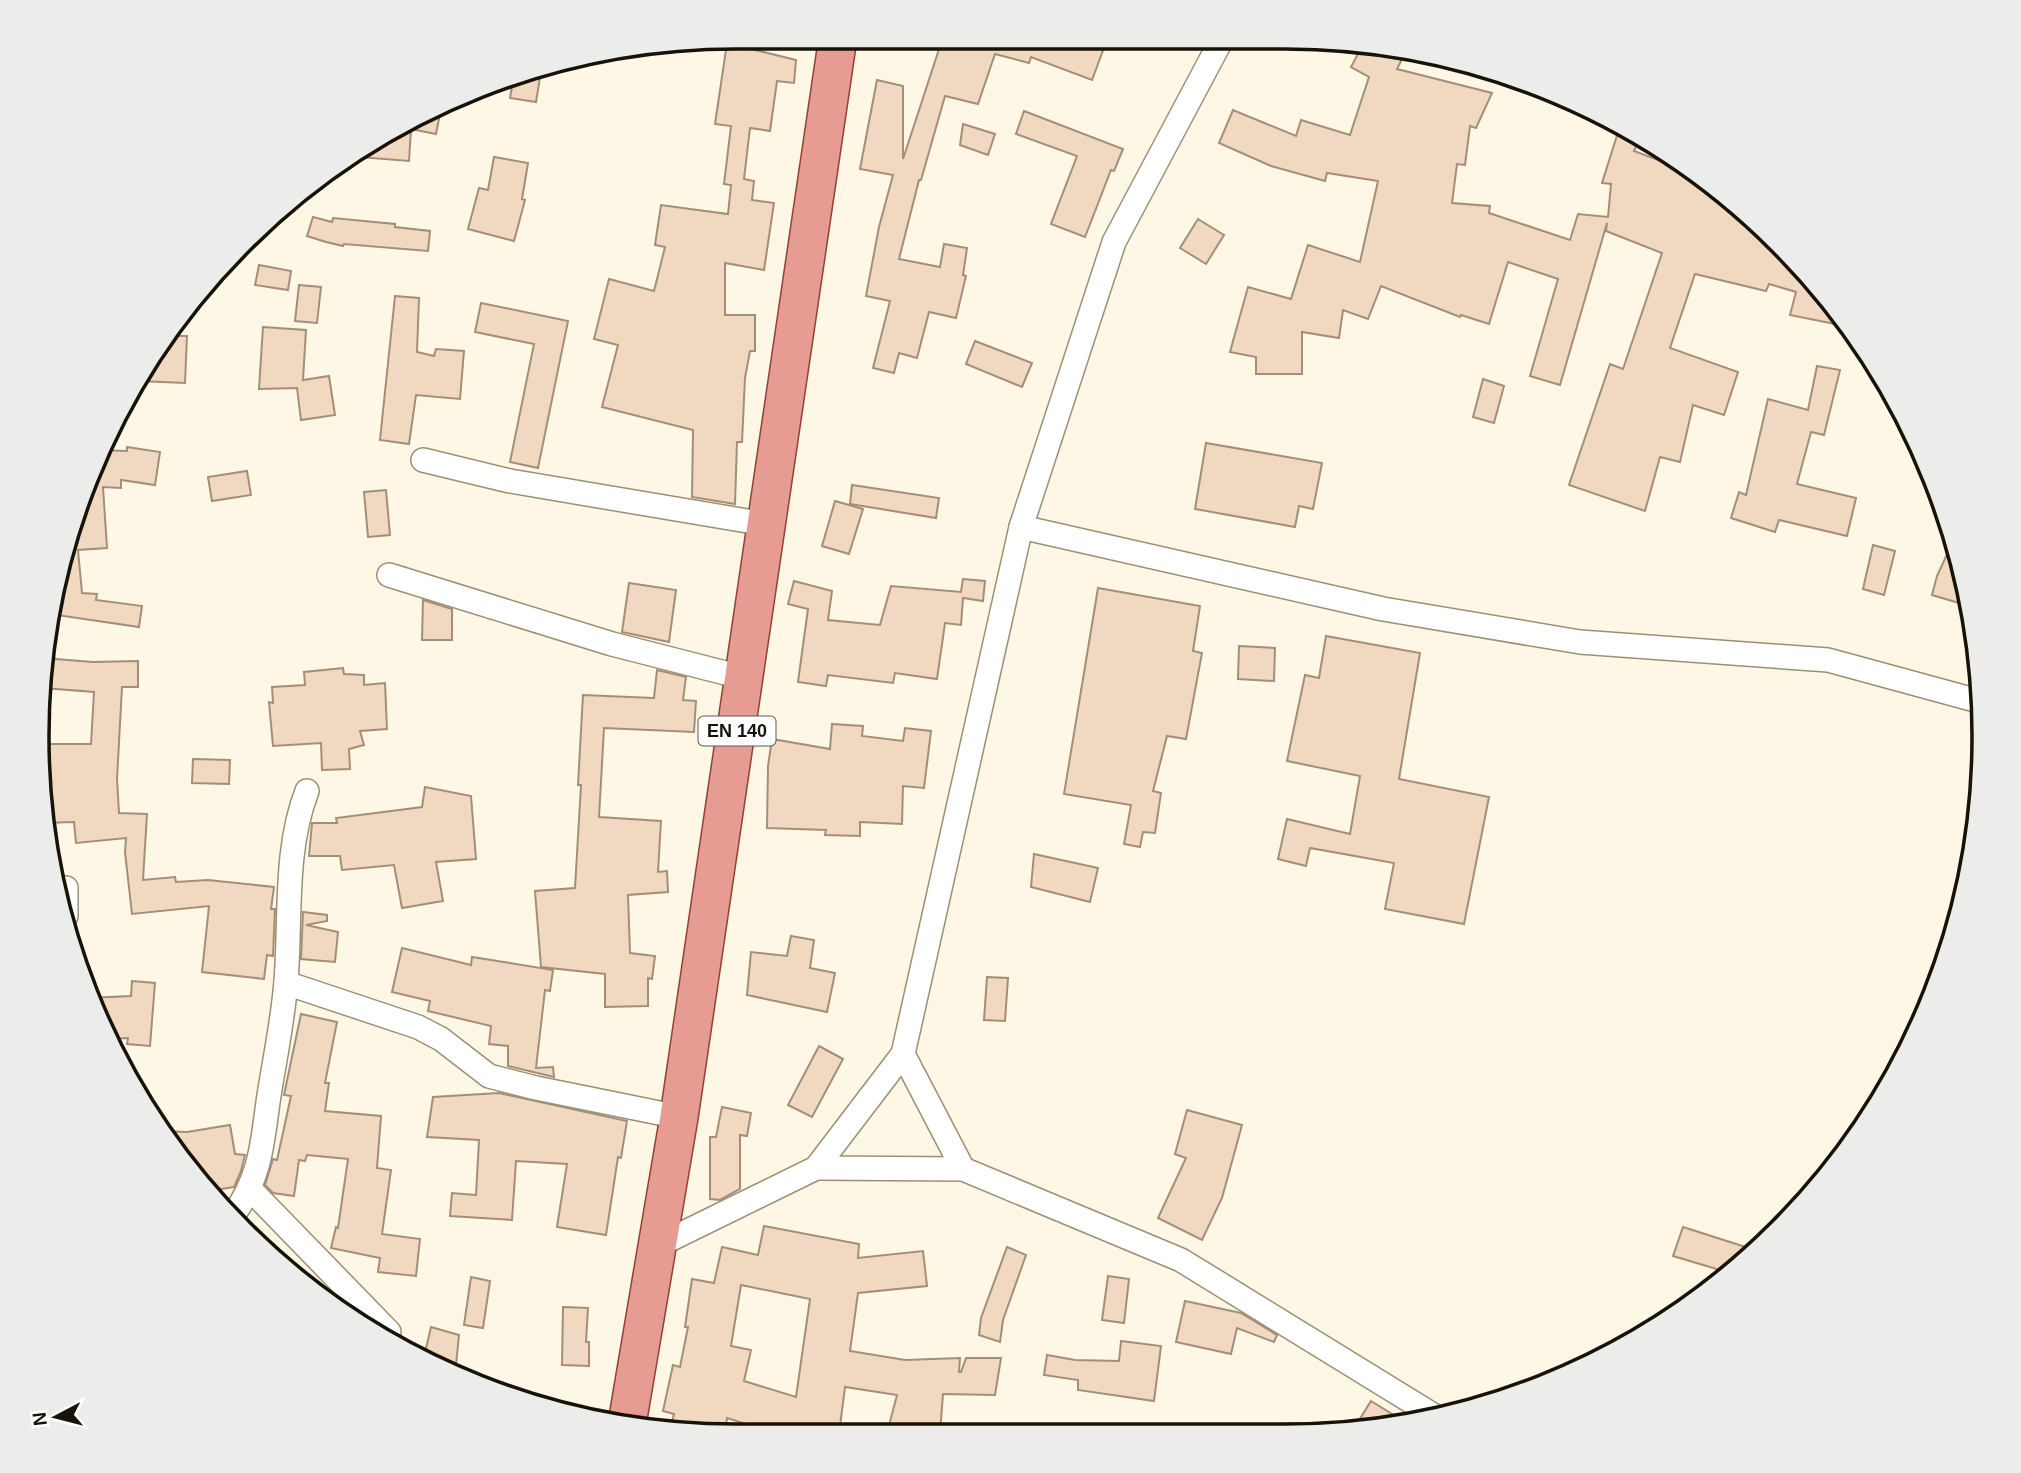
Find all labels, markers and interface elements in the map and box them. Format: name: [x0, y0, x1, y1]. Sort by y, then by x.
road number: EN 140: [698, 716, 776, 746]
north arrow: [21, 1382, 91, 1452]
text: N: [28, 1411, 51, 1427]

